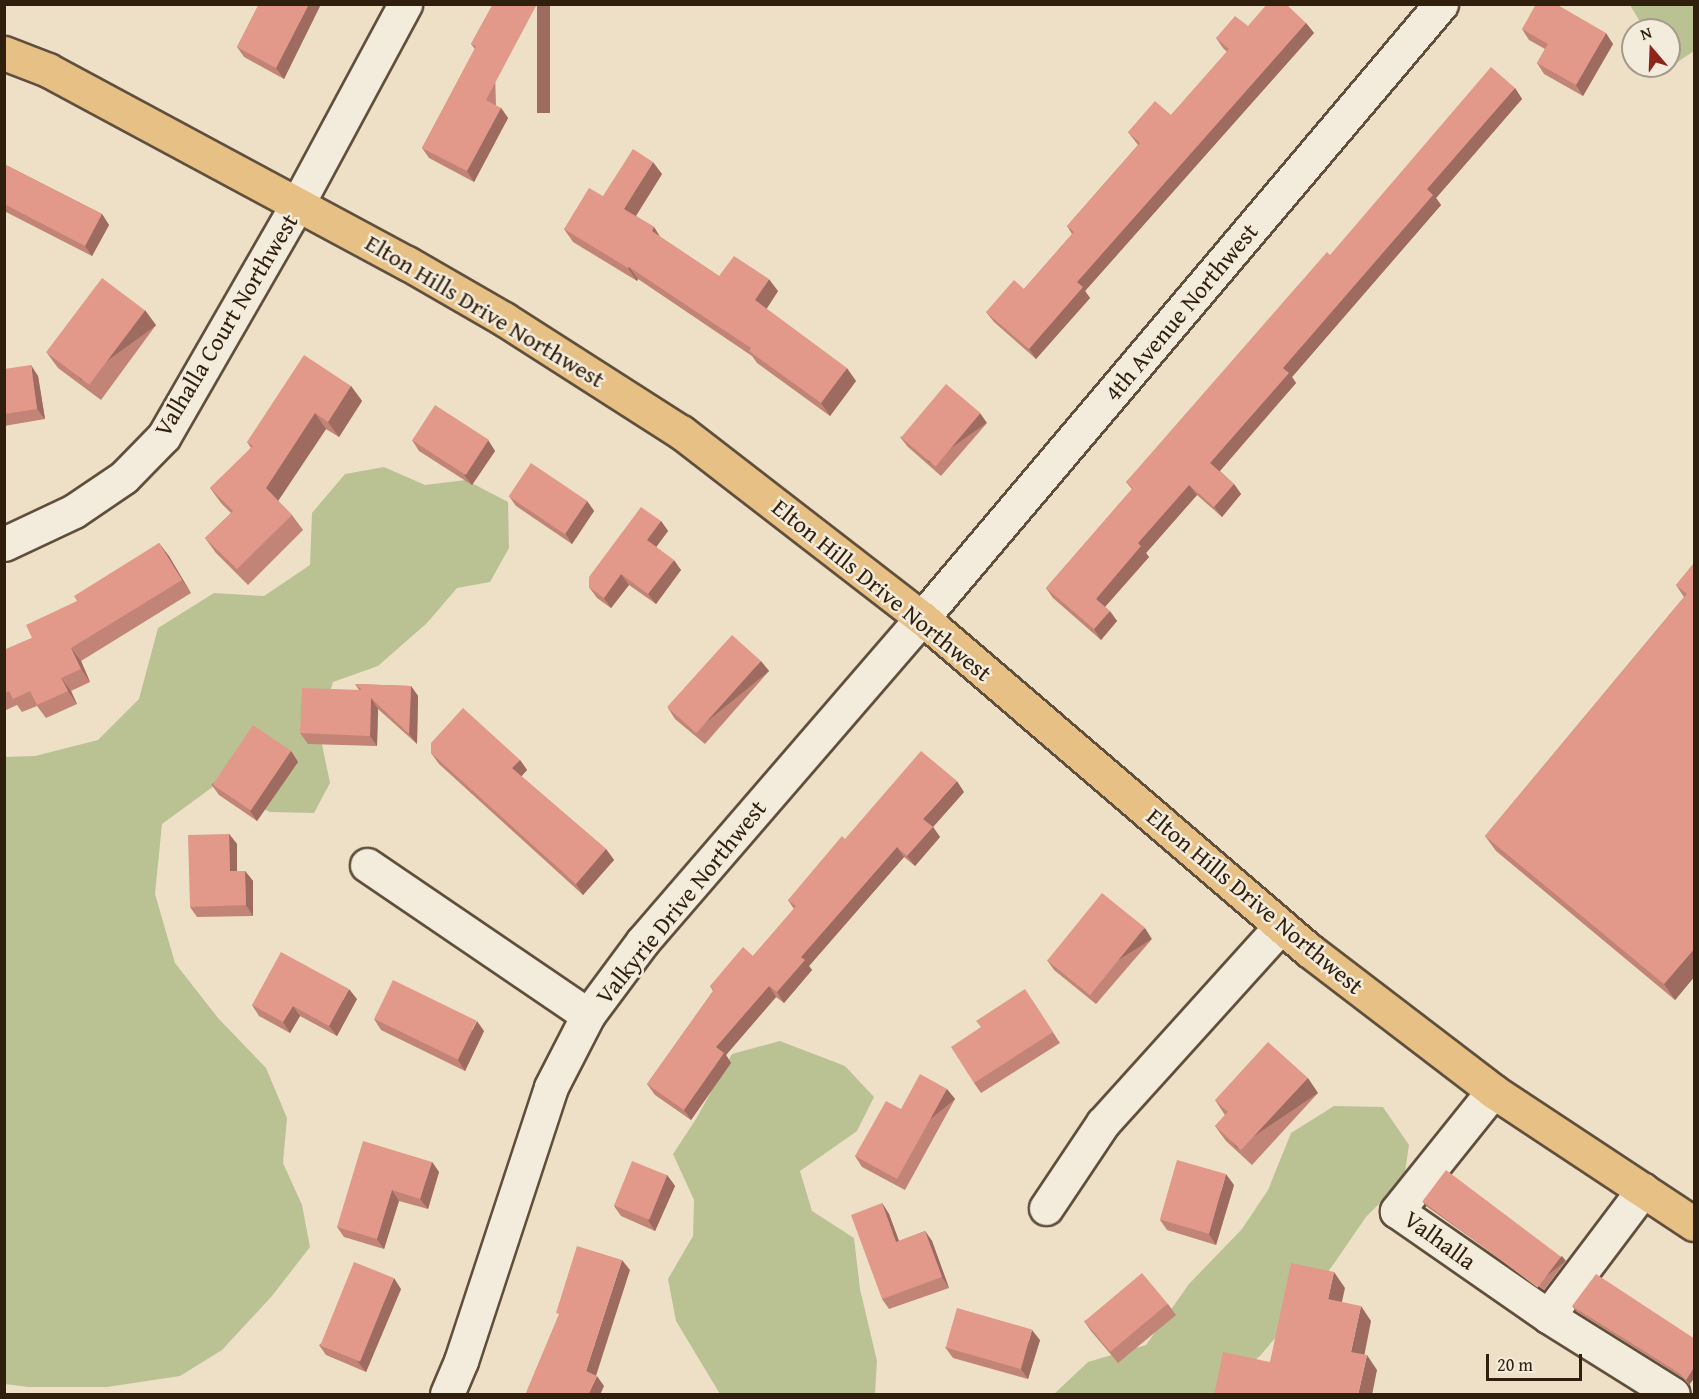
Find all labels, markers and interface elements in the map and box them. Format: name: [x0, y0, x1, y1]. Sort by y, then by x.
north arrow: [1621, 18, 1681, 78]
text: N: [1637, 20, 1655, 46]
street label: Valhalla Court Northwest: [148, 208, 304, 442]
street label: 4th Avenue Northwest: [1098, 217, 1264, 407]
street label: Elton Hills Drive Northwest: [360, 228, 610, 394]
street label: Elton Hills Drive Northwest: [766, 493, 998, 687]
street label: Valkyrie Drive Northwest: [590, 794, 772, 1010]
street label: Elton Hills Drive Northwest: [1141, 802, 1369, 1000]
street label: Valhalla: [1398, 1204, 1482, 1276]
scale bar: [1489, 1342, 1585, 1380]
text: 20 m: [1497, 1351, 1533, 1378]

